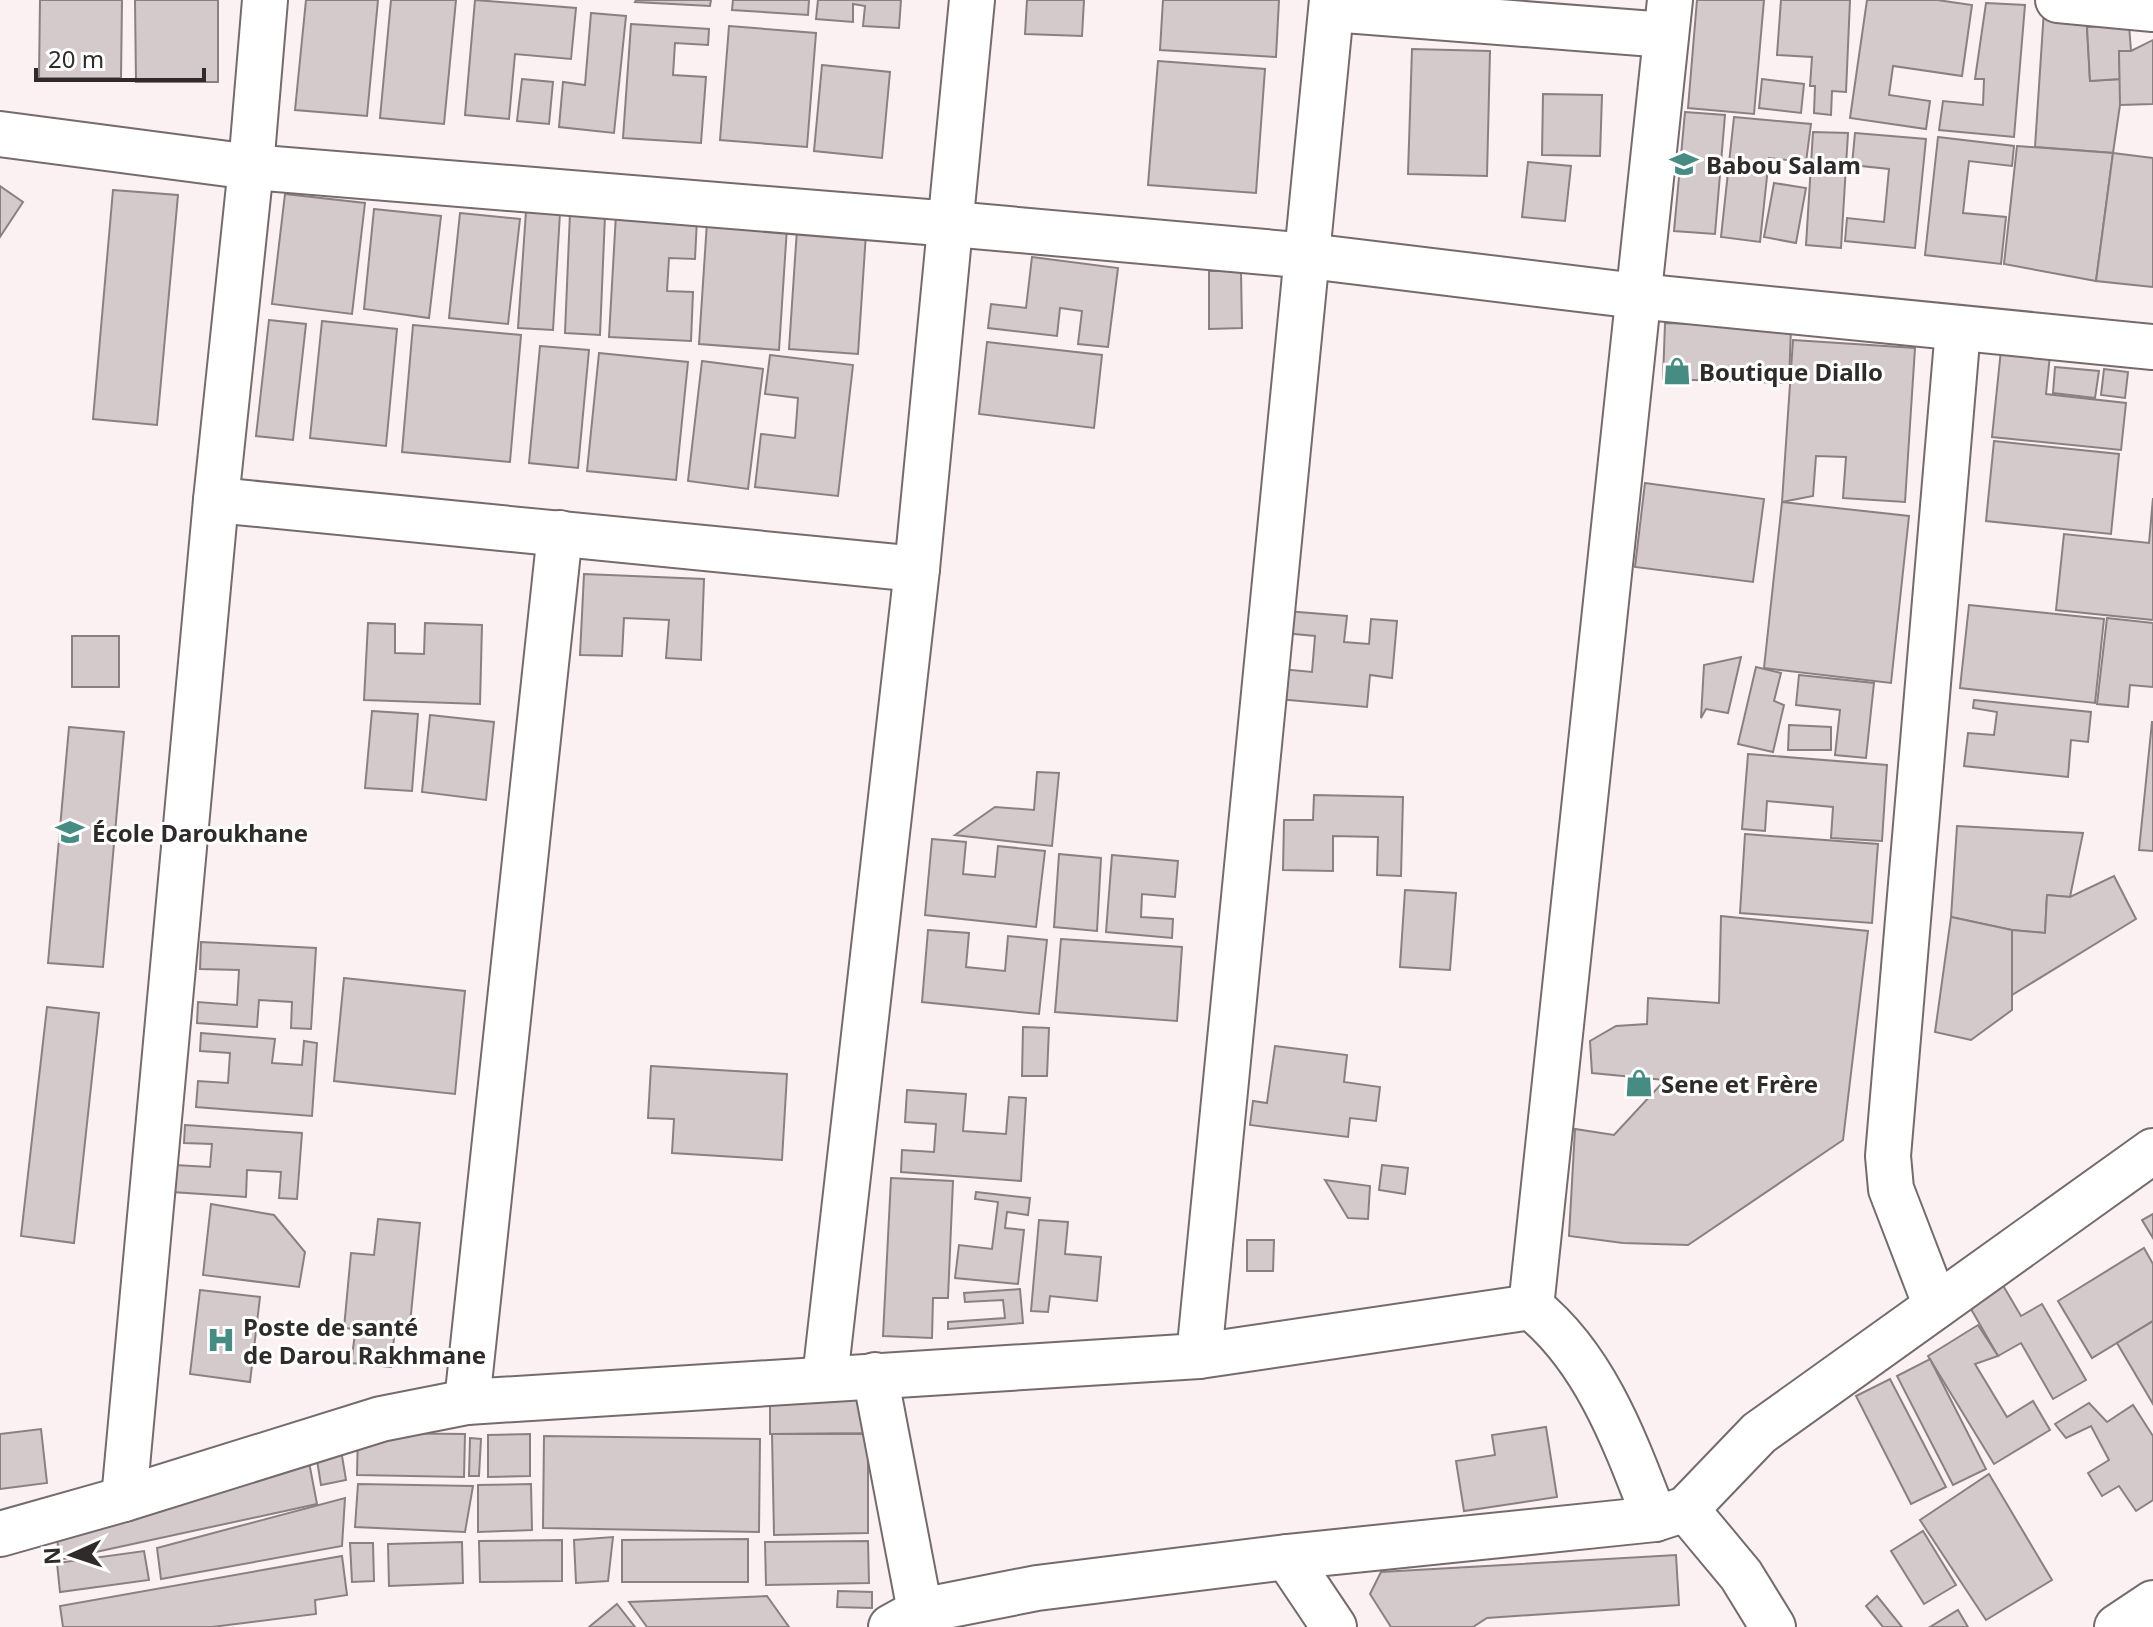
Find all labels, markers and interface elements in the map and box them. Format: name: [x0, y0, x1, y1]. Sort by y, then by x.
scale bar: [36, 32, 204, 82]
text: 20 m: [48, 42, 104, 75]
place label: Babou Salam: [1706, 148, 1861, 181]
school or university icon: Babou Salam: [1669, 149, 1699, 179]
place label: Boutique Diallo: [1699, 355, 1883, 388]
shop icon: Boutique Diallo: [1662, 356, 1692, 386]
place label: École Daroukhane: [92, 816, 308, 849]
school or university icon: École Daroukhane: [55, 817, 85, 847]
place label: Sene et Frère: [1661, 1067, 1818, 1100]
shop icon: Sene et Frère: [1624, 1068, 1654, 1098]
place label: Poste de santé de Darou Rakhmane: [243, 1310, 486, 1371]
hospital icon: Poste de santé de Darou Rakhmane: [206, 1325, 236, 1355]
north arrow: [32, 1515, 112, 1595]
text: N: [36, 1546, 66, 1566]

